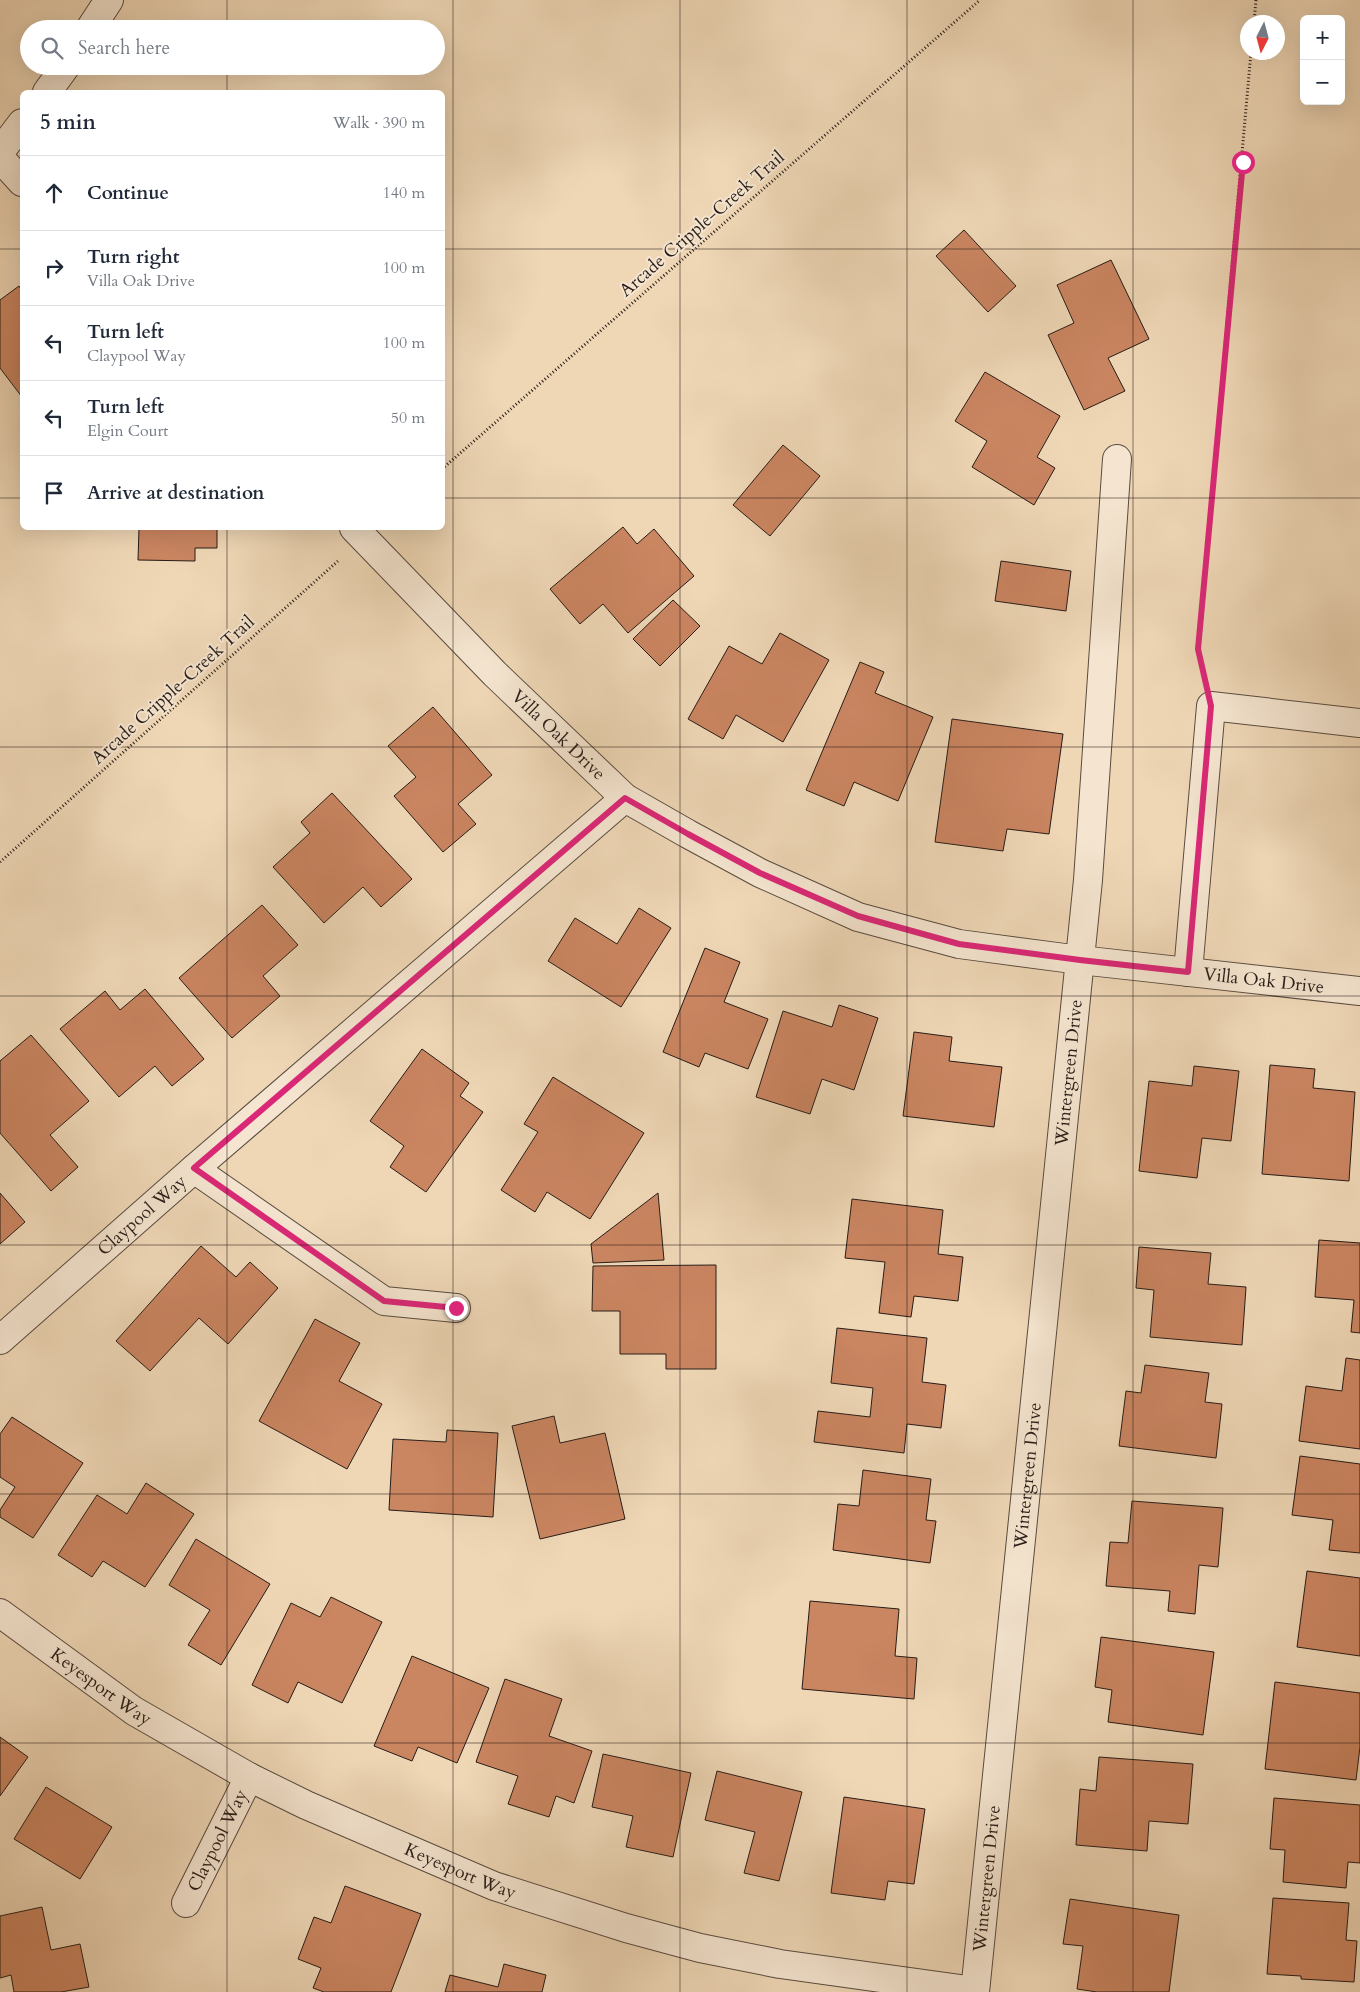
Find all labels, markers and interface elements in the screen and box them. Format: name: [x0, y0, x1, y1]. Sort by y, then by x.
north arrow: [1240, 15, 1285, 60]
map controls: [1300, 15, 1345, 105]
button: +: [1300, 15, 1345, 60]
search box: [20, 20, 445, 75]
icon: search: [38, 34, 66, 62]
text: Search here: [78, 35, 170, 61]
button: −: [1300, 60, 1345, 105]
text: 5 min: [40, 108, 96, 137]
text: Walk · 390 m: [333, 112, 425, 134]
street label: Arcade Cripple-Creek Trail: [614, 145, 790, 303]
route start: [1232, 151, 1255, 174]
icon: ahead: [40, 179, 68, 207]
text: Continue: [87, 180, 169, 206]
text: 140 m: [383, 182, 425, 204]
text: Turn right: [87, 244, 179, 270]
icon: right: [40, 254, 68, 282]
text: 100 m: [383, 257, 425, 279]
text: Villa Oak Drive: [87, 270, 195, 292]
text: Turn left: [87, 319, 164, 345]
icon: left: [40, 329, 68, 357]
text: 100 m: [383, 332, 425, 354]
text: Claypool Way: [87, 345, 186, 367]
text: Turn left: [87, 394, 164, 420]
icon: left: [40, 404, 68, 432]
text: 50 m: [391, 407, 425, 429]
text: Elgin Court: [87, 420, 168, 442]
icon: arrive: [40, 479, 68, 507]
text: Arrive at destination: [87, 480, 264, 506]
street label: Arcade Cripple-Creek Trail: [86, 610, 260, 770]
street label: Villa Oak Drive: [506, 684, 611, 786]
street label: Villa Oak Drive: [1202, 961, 1326, 999]
street label: Wintergreen Drive: [1048, 998, 1088, 1148]
street label: Claypool Way: [92, 1169, 192, 1261]
route end: [445, 1297, 468, 1320]
street label: Wintergreen Drive: [1007, 1401, 1047, 1551]
street label: Keyesport Way: [46, 1642, 157, 1731]
street label: Claypool Way: [181, 1785, 254, 1896]
street label: Wintergreen Drive: [967, 1804, 1006, 1954]
street label: Keyesport Way: [401, 1836, 520, 1905]

